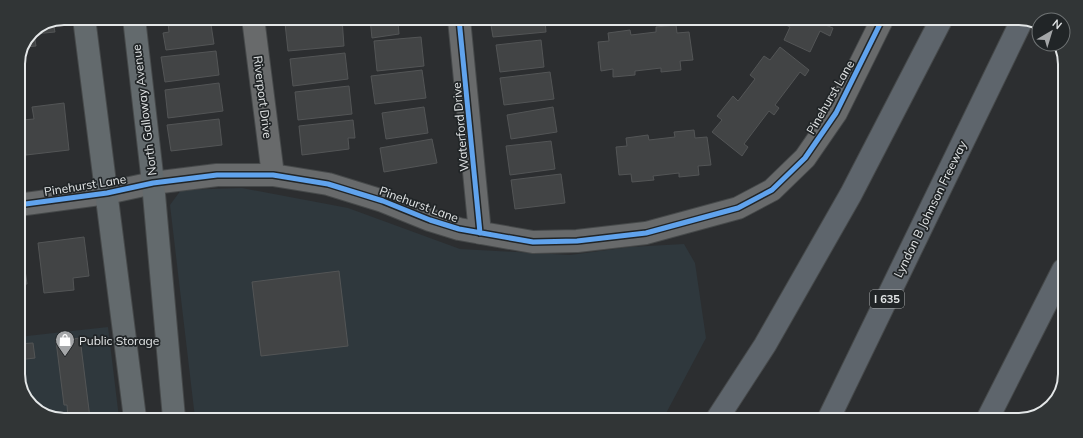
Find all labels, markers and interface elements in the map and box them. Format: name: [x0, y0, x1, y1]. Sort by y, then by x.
north arrow: [1031, 12, 1071, 52]
text: N: [1050, 16, 1065, 32]
street label: North Galloway Avenue: [129, 44, 159, 176]
street label: Riverport Drive: [250, 55, 276, 139]
street label: Pinehurst Lane: [803, 57, 857, 137]
street label: Waterford Drive: [449, 82, 471, 172]
street label: Lyndon B Johnson Freeway: [890, 138, 970, 280]
street label: Pinehurst Lane: [43, 171, 127, 199]
street label: Pinehurst Lane: [377, 183, 461, 225]
road number: I 635: [870, 290, 904, 308]
shop icon: Public Storage: [54, 329, 76, 357]
place label: Public Storage: [79, 333, 159, 348]

